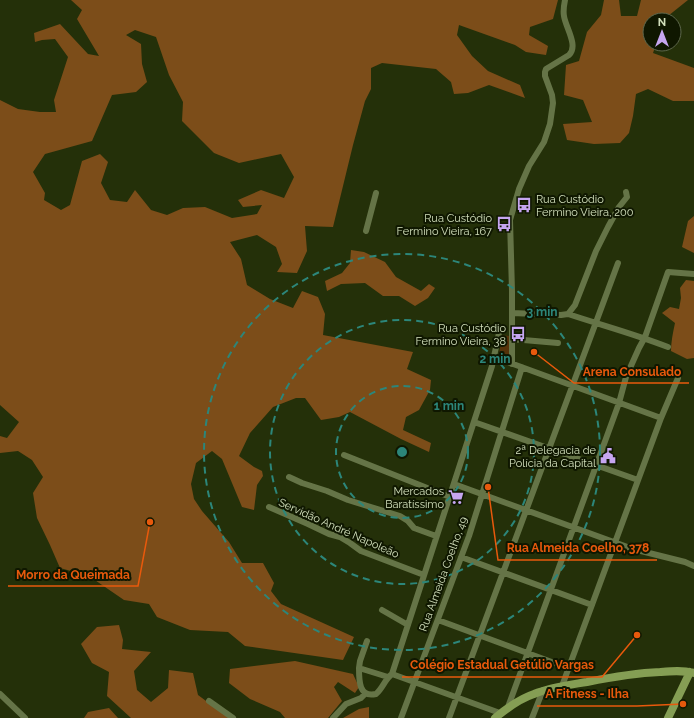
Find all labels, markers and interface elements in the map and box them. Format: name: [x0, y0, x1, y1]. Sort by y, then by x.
north arrow: [642, 12, 682, 52]
text: N: [658, 16, 666, 29]
place label: Rua Custódio Fermino Vieira, 200: [536, 193, 634, 219]
bus stop icon: Rua Custódio Fermino Vieira, 200: [515, 196, 533, 214]
place label: Rua Custódio Fermino Vieira, 167: [397, 212, 492, 238]
bus stop icon: Rua Custódio Fermino Vieira, 167: [495, 215, 513, 233]
text: 3 min: [526, 305, 558, 319]
place label: Rua Custódio Fermino Vieira, 38: [415, 322, 506, 348]
bus stop icon: Rua Custódio Fermino Vieira, 38: [509, 325, 527, 343]
text: 2 min: [479, 352, 511, 366]
callout: Arena Consulado: [574, 359, 689, 383]
text: Arena Consulado: [583, 365, 681, 379]
text: 1 min: [434, 399, 464, 413]
place label: 2ª Delegacia de Polícia da Capital: [509, 444, 597, 470]
centre of rings: [395, 445, 409, 459]
public building icon: 2ª Delegacia de Polícia da Capital: [599, 447, 617, 465]
place label: Mercados Baratíssimo: [385, 485, 444, 511]
supermarket icon: Mercados Baratíssimo: [447, 488, 465, 506]
street label: Servidão André Napoleão: [277, 496, 401, 561]
street label: Rua Almeida Coelho, 49: [417, 515, 470, 633]
callout: Rua Almeida Coelho, 378: [498, 536, 657, 560]
text: Rua Almeida Coelho, 378: [507, 541, 649, 555]
callout: Morro da Queimada: [8, 562, 138, 586]
text: Morro da Queimada: [16, 568, 130, 582]
callout: Colégio Estadual Getúlio Vargas: [402, 653, 602, 677]
text: Colégio Estadual Getúlio Vargas: [410, 658, 594, 672]
callout: A Fitness - Ilha: [537, 682, 637, 706]
text: A Fitness - Ilha: [545, 687, 629, 701]

